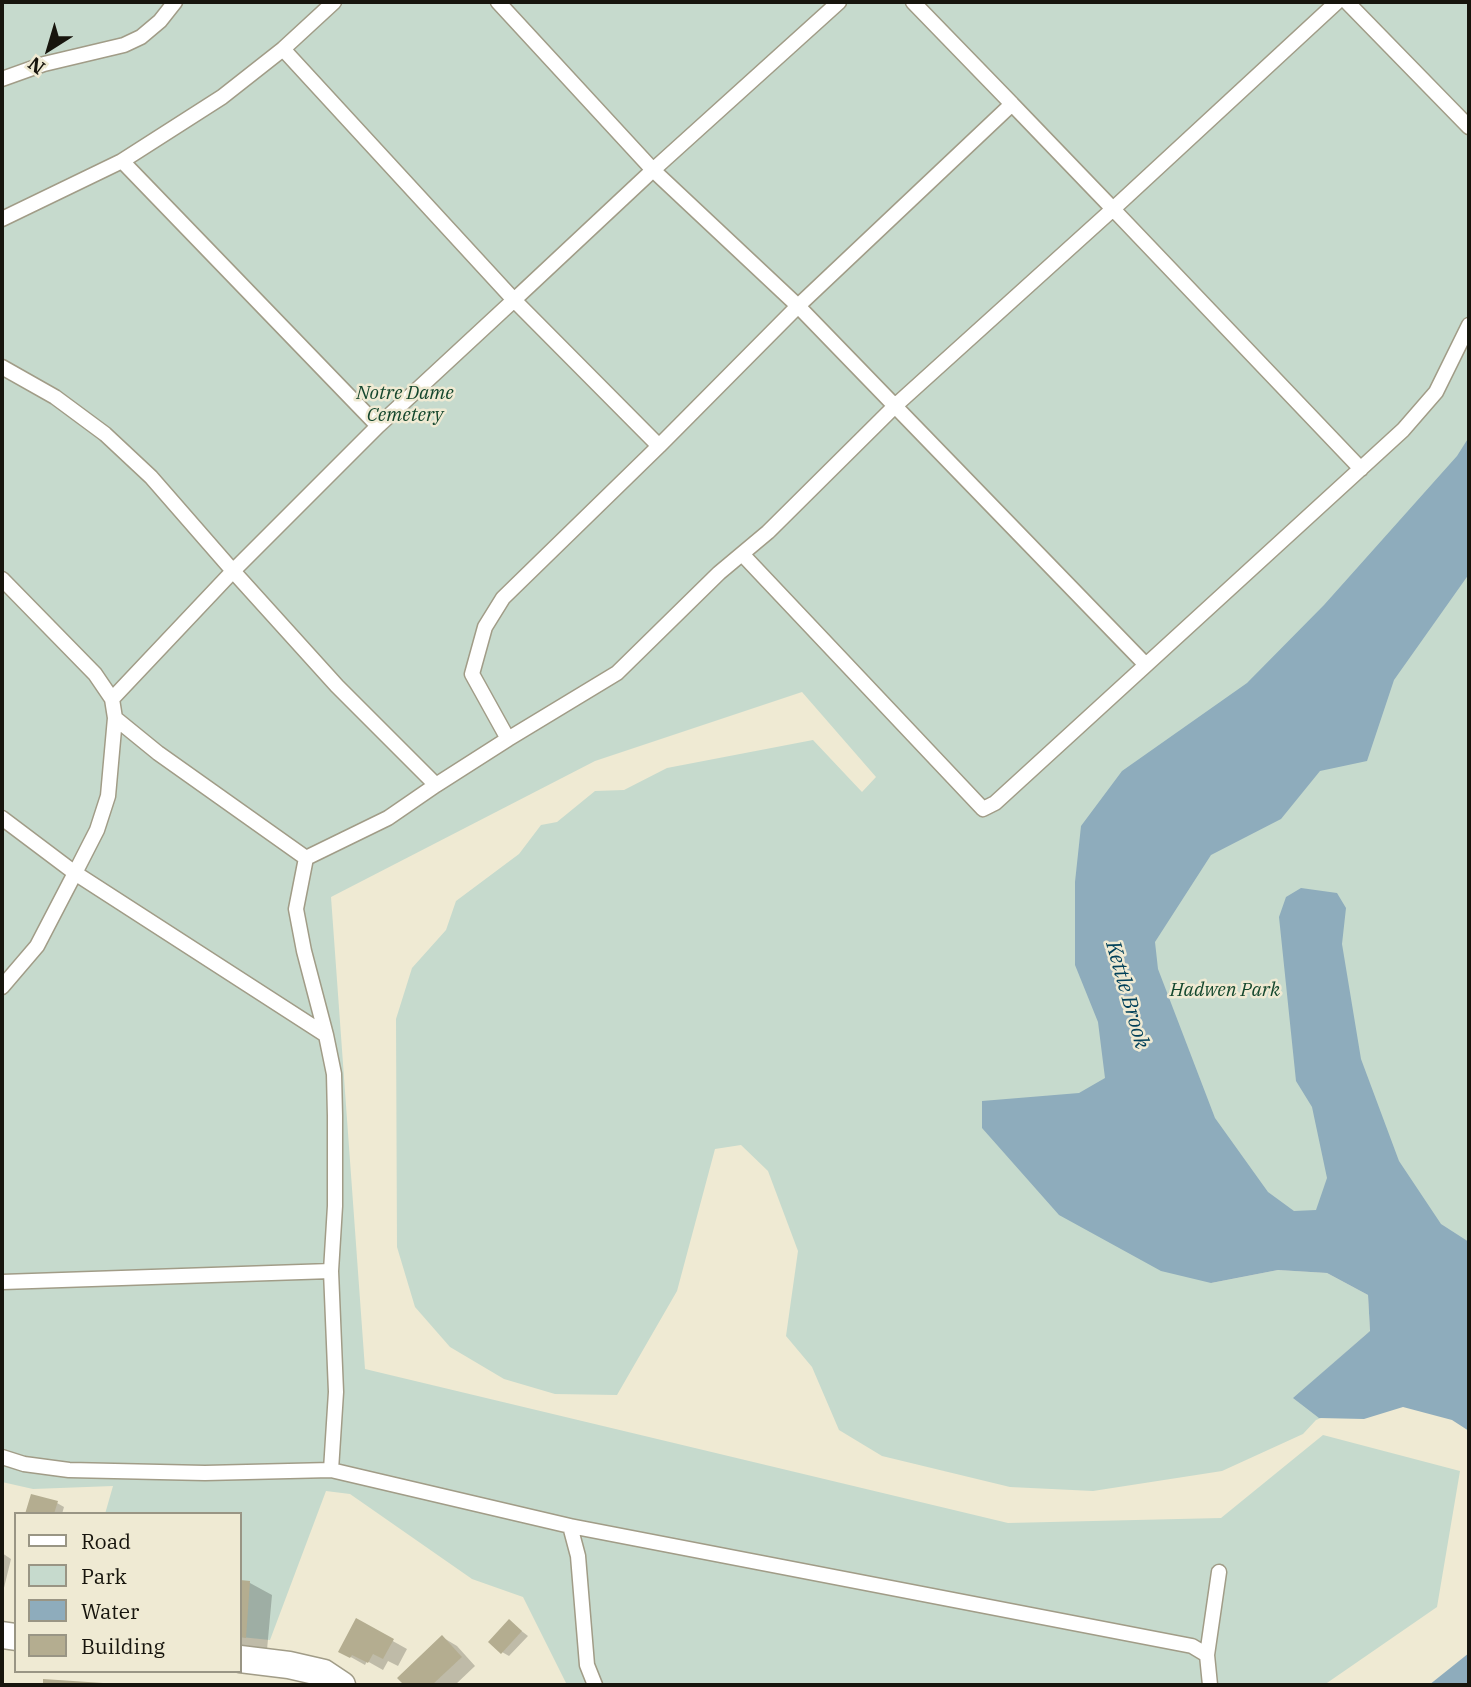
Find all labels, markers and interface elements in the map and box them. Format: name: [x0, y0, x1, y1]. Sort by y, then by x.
north arrow: [14, 14, 84, 84]
text: N: [23, 52, 50, 80]
park label: Notre Dame Cemetery: [356, 383, 454, 427]
water label: Kettle Brook: [1100, 938, 1154, 1052]
park label: Hadwen Park: [1170, 980, 1280, 1002]
legend: [14, 1512, 242, 1673]
text: Road: [81, 1527, 131, 1555]
text: Park: [81, 1562, 127, 1590]
text: Water: [81, 1597, 139, 1625]
text: Building: [81, 1632, 165, 1660]

